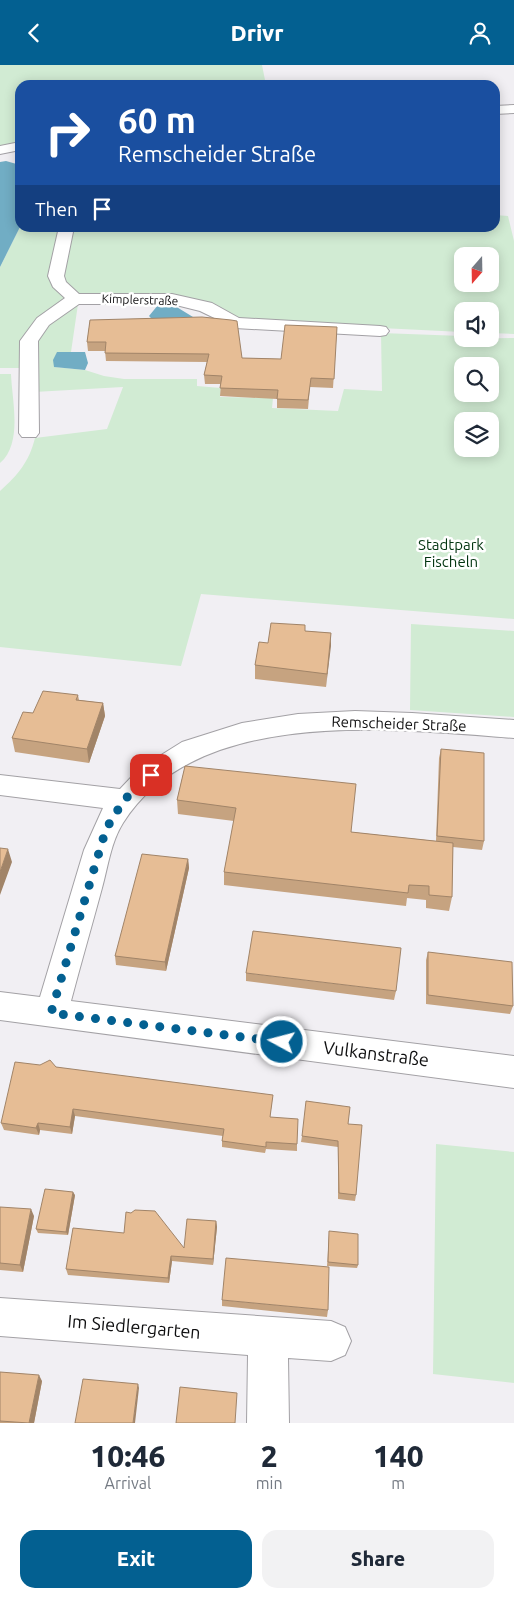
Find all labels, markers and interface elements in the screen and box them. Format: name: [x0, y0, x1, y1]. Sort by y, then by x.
icon: back: [20, 19, 48, 47]
icon: person: [466, 19, 494, 47]
text: Drivr: [231, 20, 283, 45]
icon: right: [35, 100, 100, 165]
text: 60 m: [118, 100, 196, 140]
text: Remscheider Straße: [118, 141, 316, 166]
icon: arrive: [88, 195, 116, 223]
text: Then: [35, 198, 78, 220]
north arrow: [454, 247, 499, 293]
map controls: [454, 247, 499, 457]
street label: Kimplerstraße: [101, 292, 179, 307]
button: sound: [454, 302, 499, 347]
button: search: [454, 357, 499, 402]
button: layers: [454, 412, 499, 457]
park label: Stadtpark Fischeln: [418, 536, 484, 570]
street label: Remscheider Straße: [331, 713, 467, 734]
pin: [130, 754, 172, 796]
icon: arrive: [137, 761, 165, 789]
position arrow: [255, 1015, 307, 1067]
street label: Vulkanstraße: [322, 1037, 430, 1069]
street label: Im Siedlergarten: [67, 1310, 202, 1342]
text: 10:46: [90, 1439, 165, 1473]
text: 2: [261, 1439, 278, 1473]
text: 140: [373, 1439, 424, 1473]
text: Arrival: [105, 1474, 151, 1492]
text: min: [256, 1474, 283, 1492]
text: m: [391, 1474, 405, 1492]
button: Exit: [20, 1530, 252, 1588]
button: Share: [262, 1530, 494, 1588]

